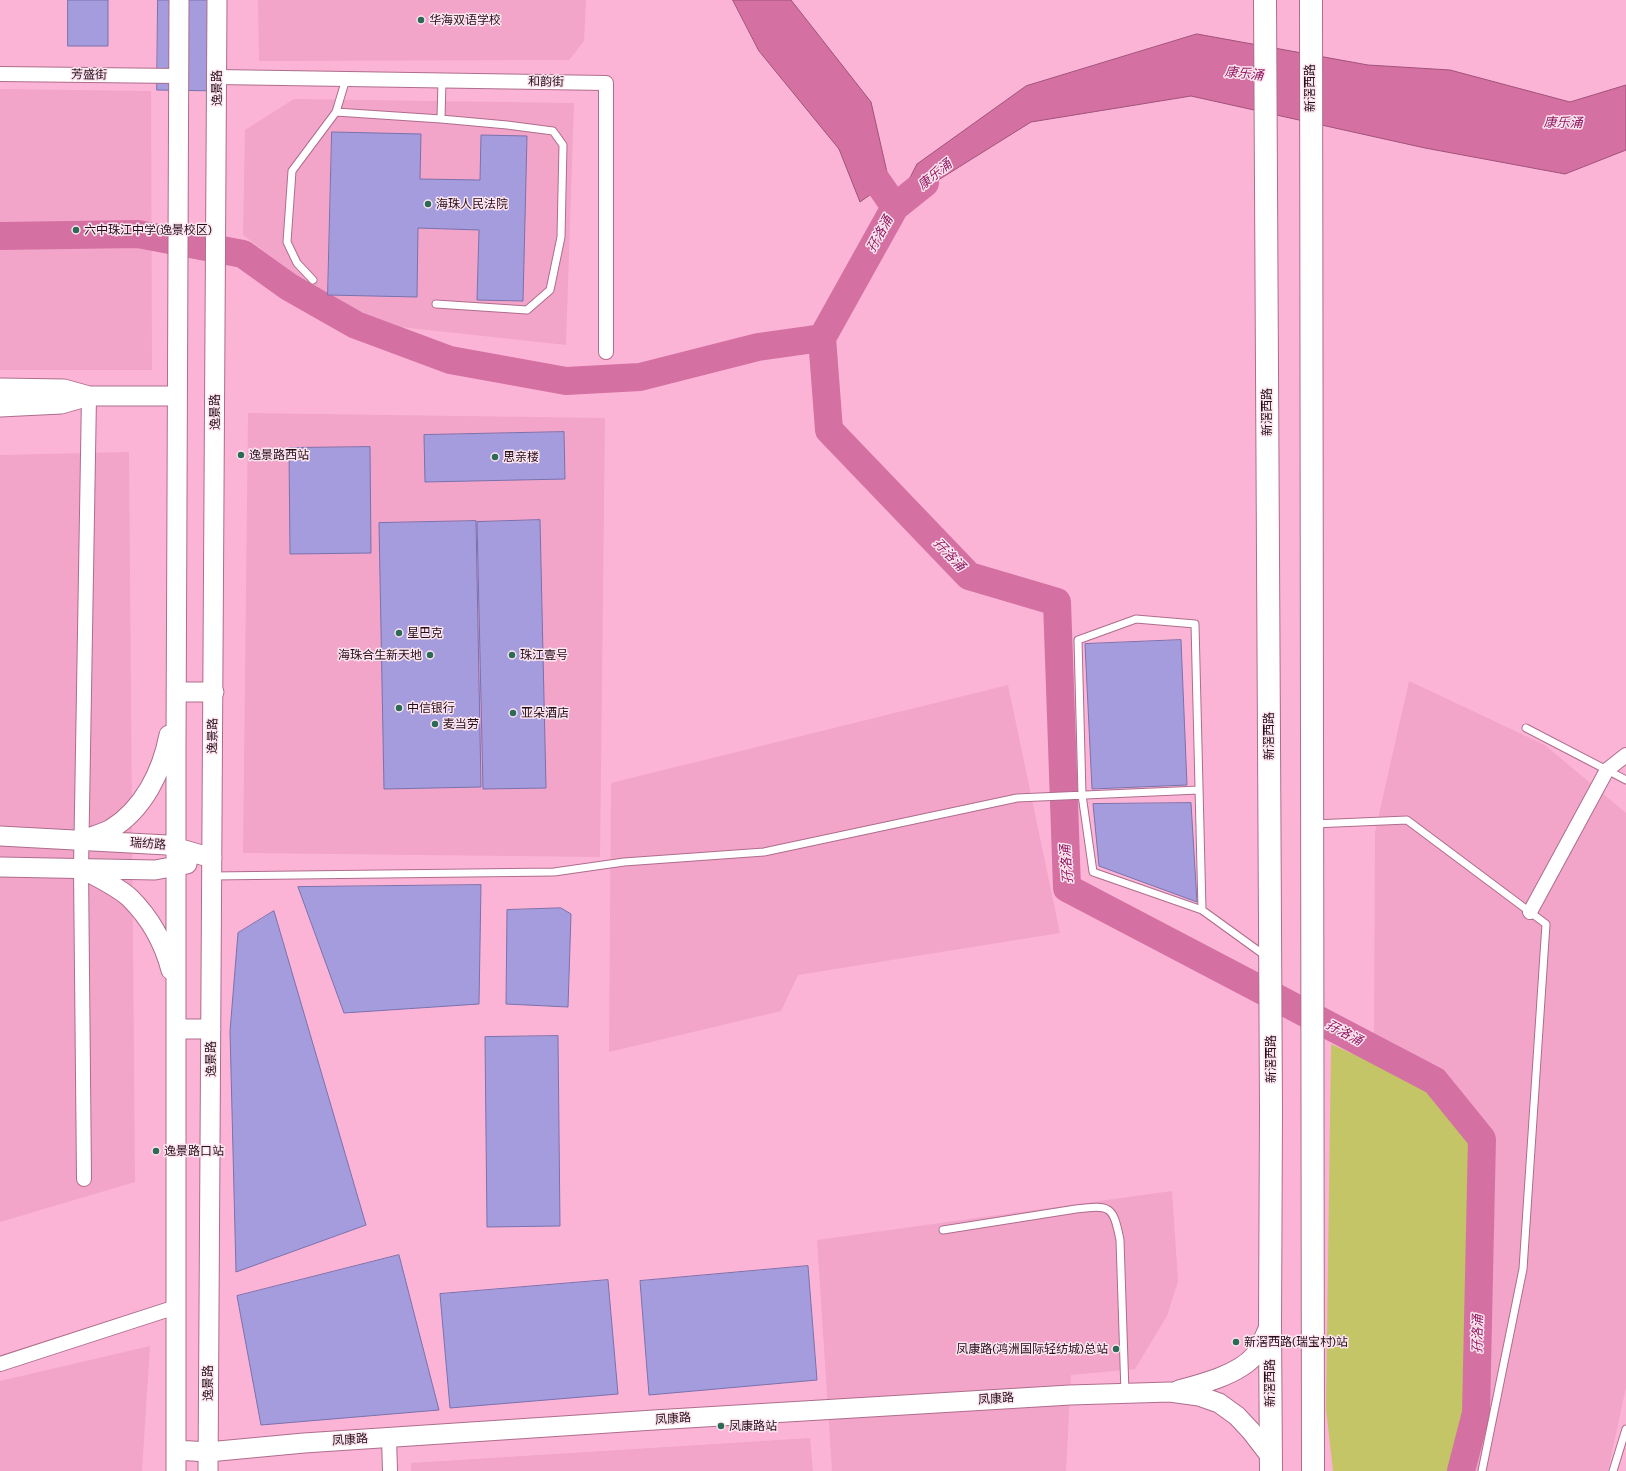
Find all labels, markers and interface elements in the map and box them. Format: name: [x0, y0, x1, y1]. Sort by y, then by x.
place label: 华海双语学校: [429, 13, 501, 27]
marker: 华海双语学校: [416, 15, 426, 25]
water label: 康乐涌: [1224, 64, 1264, 84]
street label: 新滘西路: [1303, 64, 1317, 112]
street label: 芳盛街: [71, 67, 107, 83]
street label: 逸景路: [210, 70, 224, 106]
street label: 和韵街: [528, 74, 564, 90]
water label: 康乐涌: [1543, 115, 1583, 131]
water label: 康乐涌: [915, 157, 955, 193]
place label: 海珠人民法院: [436, 197, 508, 211]
marker: 海珠人民法院: [423, 199, 433, 209]
water label: 孖洛涌: [864, 213, 896, 255]
place label: 六中珠江中学(逸景校区): [84, 223, 212, 237]
marker: 六中珠江中学(逸景校区): [71, 225, 81, 235]
street label: 新滘西路: [1260, 388, 1274, 436]
street label: 逸景路: [208, 394, 222, 430]
place label: 逸景路西站: [249, 448, 309, 462]
marker: 逸景路西站: [236, 450, 246, 460]
place label: 思亲楼: [503, 450, 539, 464]
marker: 思亲楼: [490, 452, 500, 462]
water label: 孖洛涌: [930, 536, 968, 574]
place label: 星巴克: [407, 626, 443, 640]
marker: 星巴克: [394, 628, 404, 638]
place label: 海珠合生新天地: [338, 648, 422, 662]
place label: 珠江壹号: [520, 648, 568, 662]
marker: 海珠合生新天地: [425, 650, 435, 660]
marker: 珠江壹号: [507, 650, 517, 660]
place label: 中信银行: [407, 701, 455, 715]
marker: 中信银行: [394, 703, 404, 713]
place label: 亚朵酒店: [521, 706, 569, 720]
marker: 亚朵酒店: [508, 708, 518, 718]
street label: 新滘西路: [1262, 712, 1276, 760]
place label: 麦当劳: [443, 717, 479, 731]
street label: 逸景路: [205, 718, 221, 754]
marker: 麦当劳: [430, 719, 440, 729]
street label: 瑞纺路: [130, 836, 166, 852]
water label: 孖洛涌: [1058, 844, 1076, 884]
water label: 孖洛涌: [1323, 1017, 1365, 1049]
street label: 新滘西路: [1264, 1035, 1278, 1083]
street label: 逸景路: [204, 1041, 218, 1077]
place label: 逸景路口站: [164, 1144, 224, 1158]
marker: 逸景路口站: [151, 1146, 161, 1156]
water label: 孖洛涌: [1470, 1314, 1486, 1354]
place label: 新滘西路(瑞宝村)站: [1244, 1335, 1348, 1349]
marker: 新滘西路(瑞宝村)站: [1231, 1337, 1241, 1347]
place label: 凤康路(鸿洲国际轻纺城)总站: [956, 1342, 1108, 1356]
marker: 凤康路(鸿洲国际轻纺城)总站: [1111, 1344, 1121, 1354]
street label: 新滘西路: [1263, 1359, 1277, 1407]
street label: 逸景路: [201, 1365, 215, 1401]
street label: 凤康路: [978, 1391, 1014, 1407]
street label: 凤康路: [655, 1411, 691, 1427]
place label: 凤康路站: [729, 1419, 777, 1433]
marker: 凤康路站: [716, 1421, 726, 1431]
street label: 凤康路: [332, 1432, 368, 1448]

